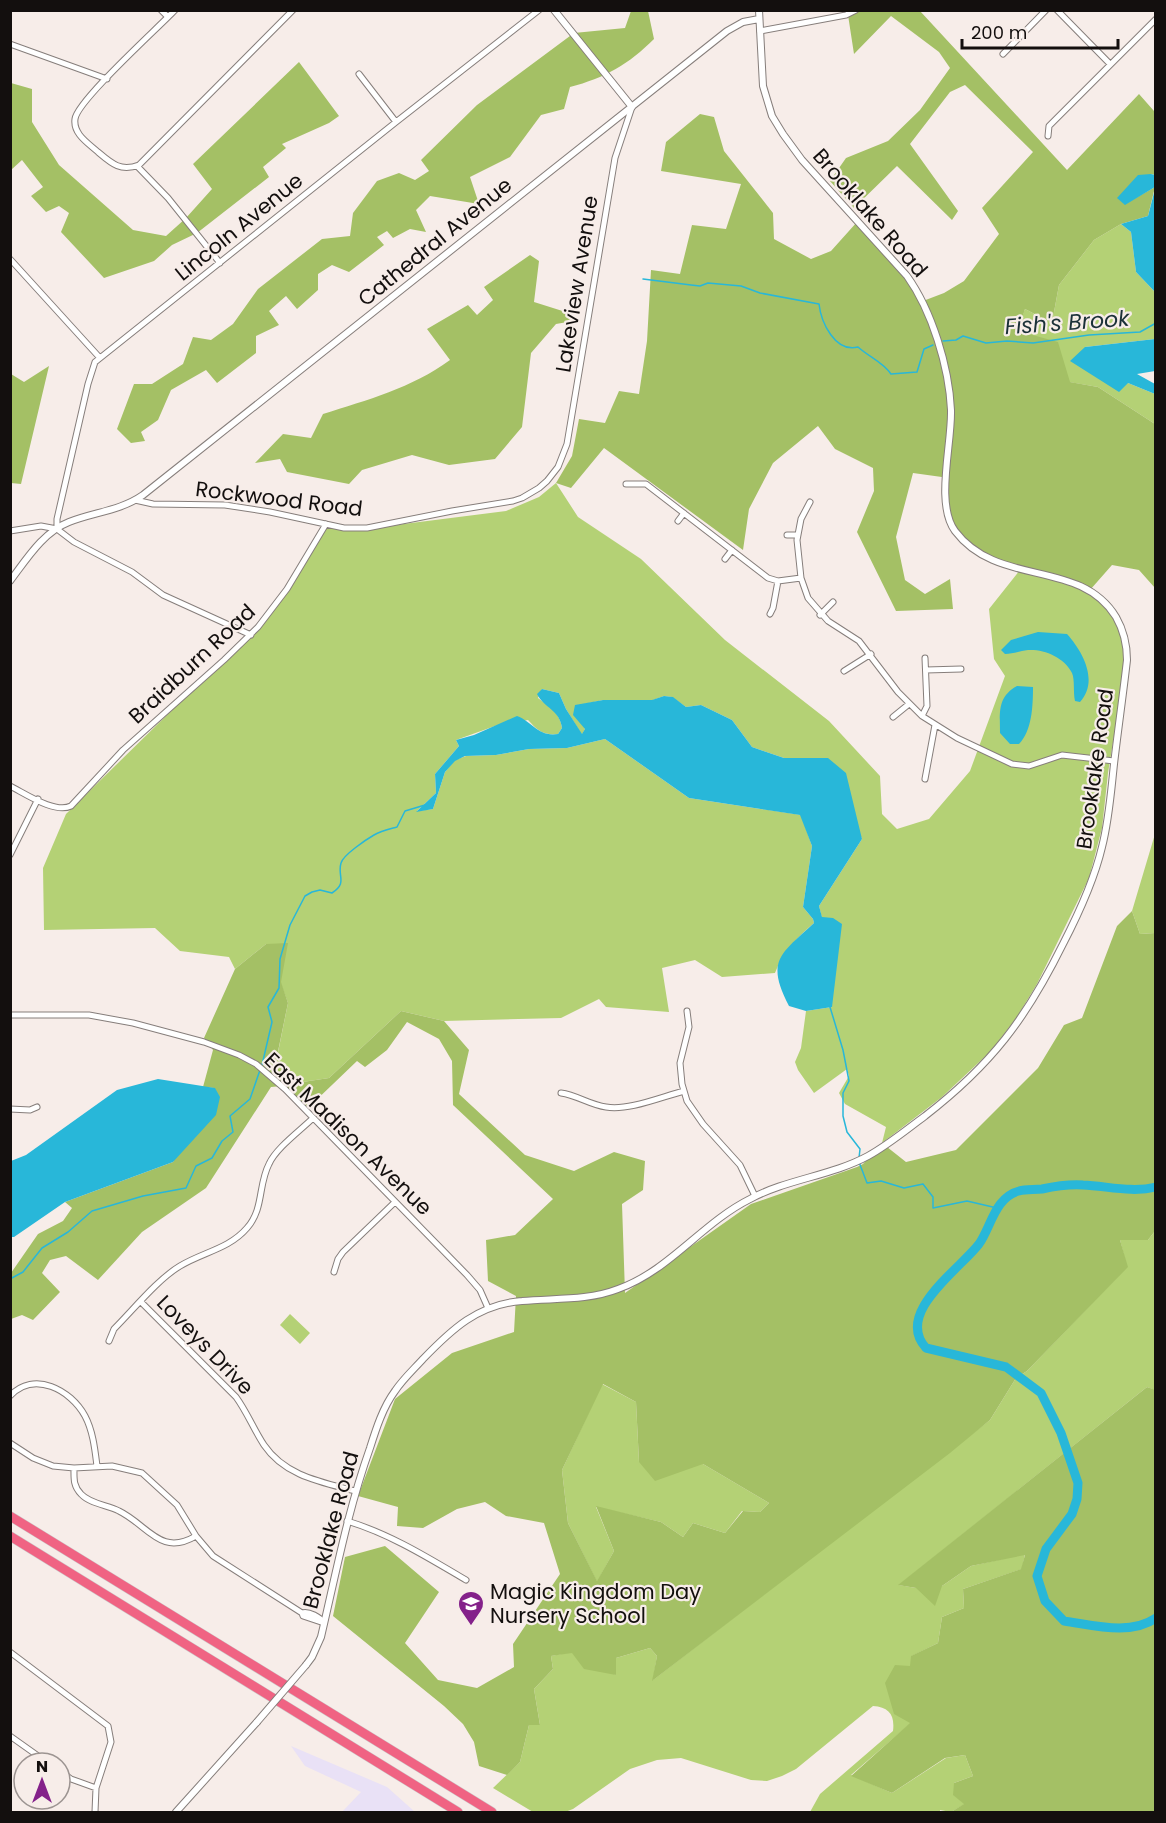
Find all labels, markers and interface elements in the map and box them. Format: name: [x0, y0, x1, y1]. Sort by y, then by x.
scale bar: [962, 12, 1118, 50]
text: 200 m: [971, 20, 1027, 45]
street label: Brooklake Road: [806, 142, 934, 283]
street label: Lincoln Avenue: [169, 166, 309, 287]
street label: Cathedral Avenue: [352, 170, 518, 313]
street label: Lakeview Avenue: [548, 193, 605, 374]
water label: Fish's Brook: [1004, 303, 1132, 342]
street label: Rockwood Road: [194, 474, 364, 523]
street label: Braidburn Road: [122, 597, 261, 730]
street label: Brooklake Road: [1069, 687, 1120, 851]
street label: East Madison Avenue: [258, 1046, 439, 1222]
street label: Loveys Drive: [150, 1288, 260, 1401]
street label: Brooklake Road: [296, 1448, 365, 1612]
place label: Magic Kingdom Day Nursery School: [490, 1577, 701, 1630]
school or university icon: Magic Kingdom Day Nursery School: [456, 1589, 486, 1627]
north arrow: [12, 1751, 72, 1811]
text: N: [36, 1755, 48, 1778]

